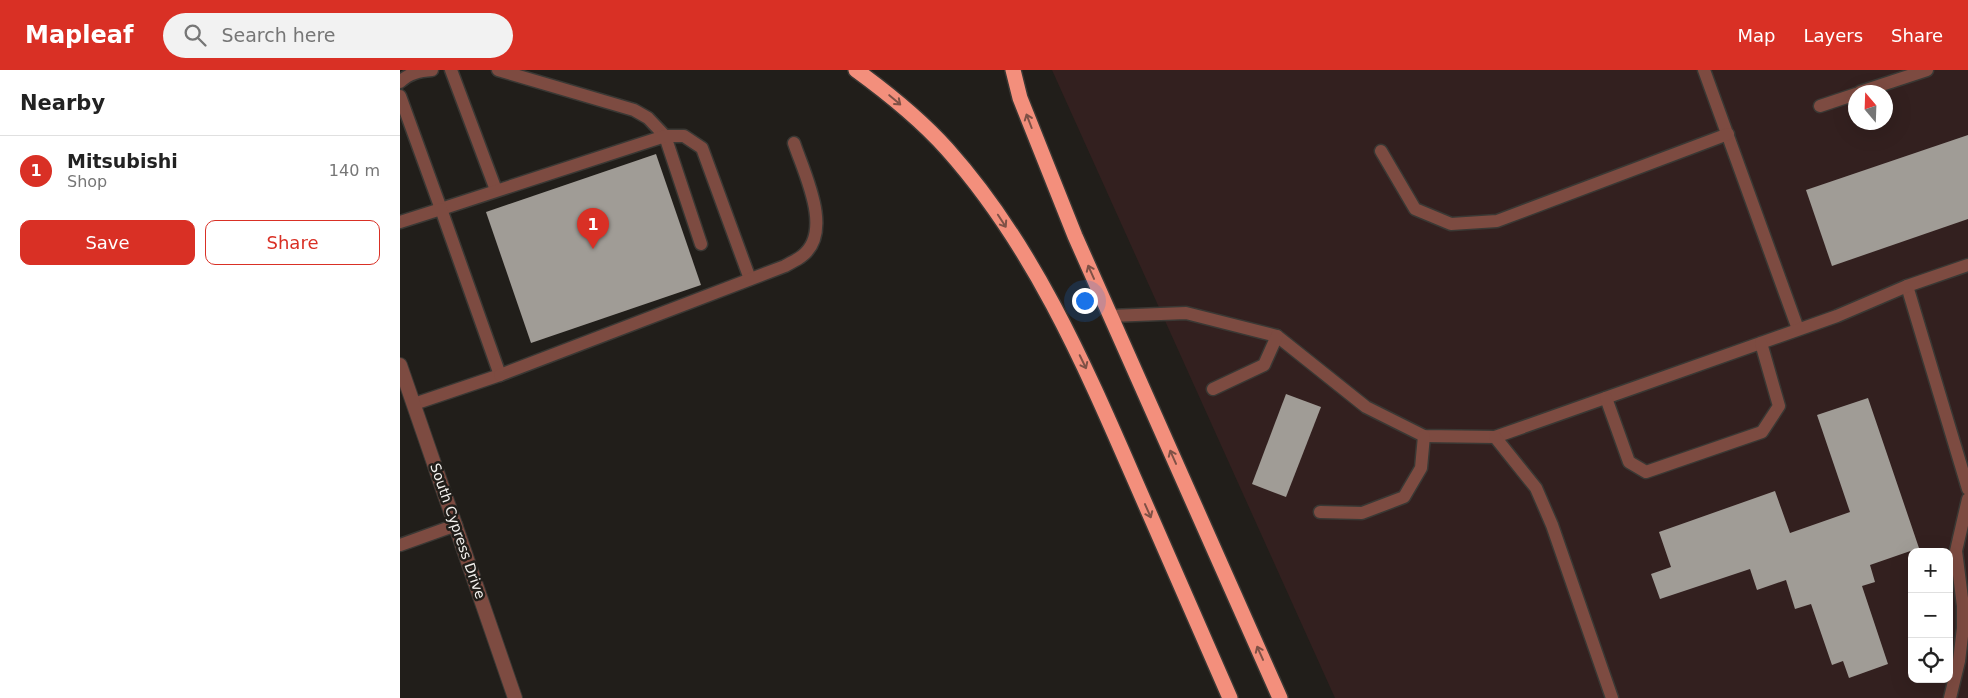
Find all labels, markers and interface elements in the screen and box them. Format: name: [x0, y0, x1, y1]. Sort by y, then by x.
search box: [163, 13, 513, 58]
text: Mapleaf: [25, 21, 133, 49]
icon: search: [181, 21, 209, 49]
text: Search here: [221, 24, 336, 46]
text: Map: [1737, 25, 1775, 46]
text: Layers: [1803, 25, 1863, 46]
text: Share: [1891, 25, 1943, 46]
north arrow: [1848, 85, 1893, 130]
text: Nearby: [20, 91, 105, 115]
one-way arrow: [888, 94, 901, 105]
one-way arrow: [1024, 114, 1033, 130]
text: Mitsubishi: [67, 150, 178, 172]
text: 1: [30, 161, 42, 180]
text: 140 m: [329, 161, 380, 180]
text: Shop: [67, 172, 107, 191]
pin: 1: [577, 208, 609, 249]
one-way arrow: [997, 214, 1008, 228]
button: Save: [20, 220, 195, 265]
button: Share: [205, 220, 380, 265]
one-way arrow: [1085, 265, 1095, 280]
your location: [1072, 288, 1098, 314]
one-way arrow: [1078, 354, 1088, 369]
one-way arrow: [1168, 450, 1177, 465]
street label: South Cypress Drive: [427, 461, 489, 601]
one-way arrow: [1144, 503, 1154, 518]
map controls: [1908, 548, 1953, 683]
button: +: [1908, 548, 1953, 593]
button: −: [1908, 593, 1953, 638]
button: locate: [1908, 638, 1953, 683]
one-way arrow: [1255, 646, 1265, 661]

